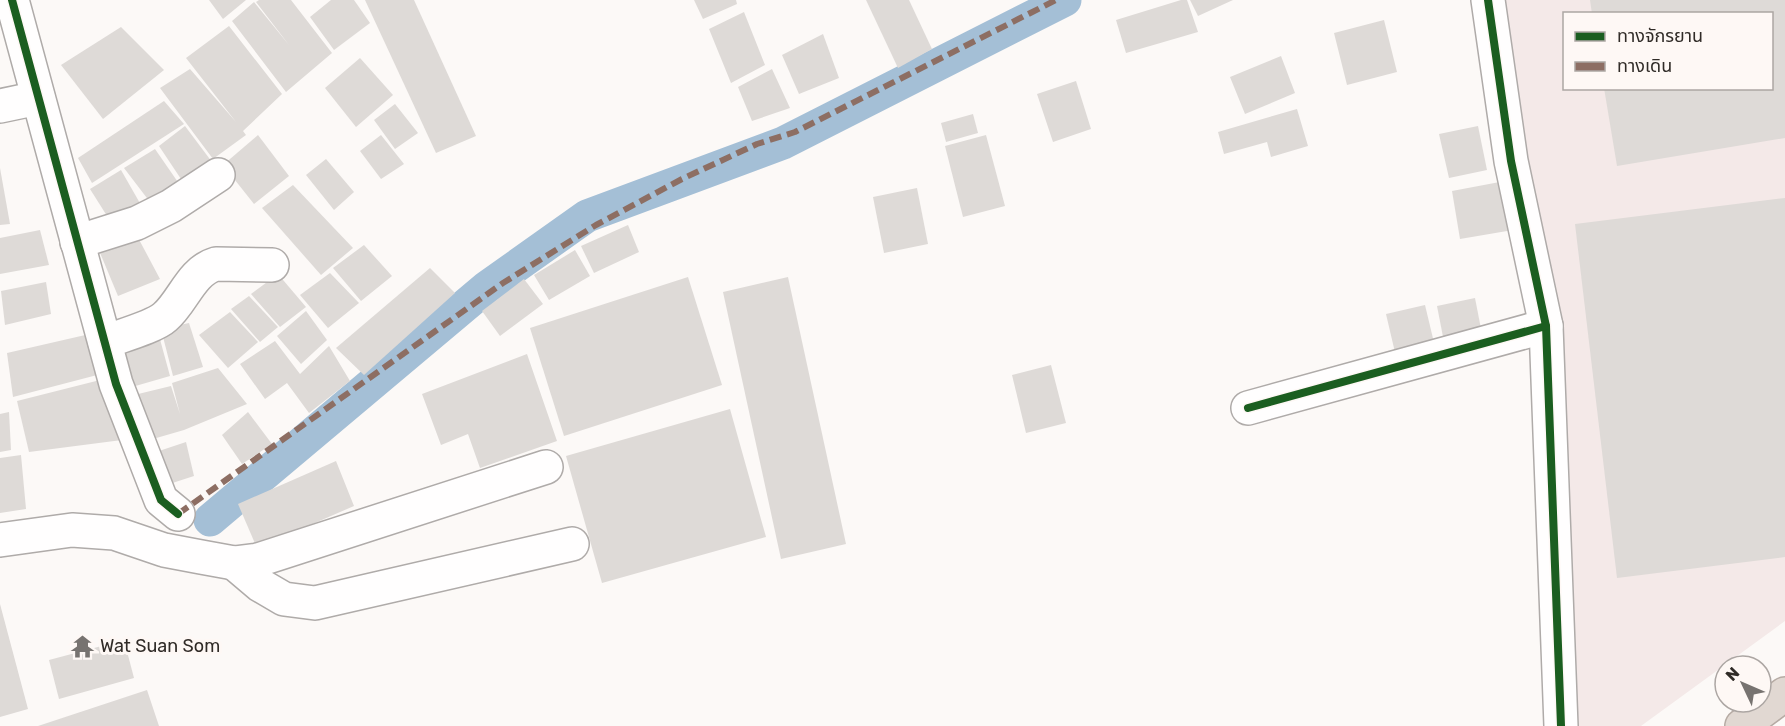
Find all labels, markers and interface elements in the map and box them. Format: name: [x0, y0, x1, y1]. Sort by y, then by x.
legend: [1563, 12, 1773, 90]
text: ทางจักรยาน: [1617, 25, 1703, 47]
text: ทางเดิน: [1617, 55, 1672, 77]
temple icon: Wat Suan Som: [69, 633, 95, 659]
place label: Wat Suan Som: [100, 635, 220, 657]
north arrow: [1713, 654, 1773, 714]
text: N: [1722, 663, 1743, 685]

